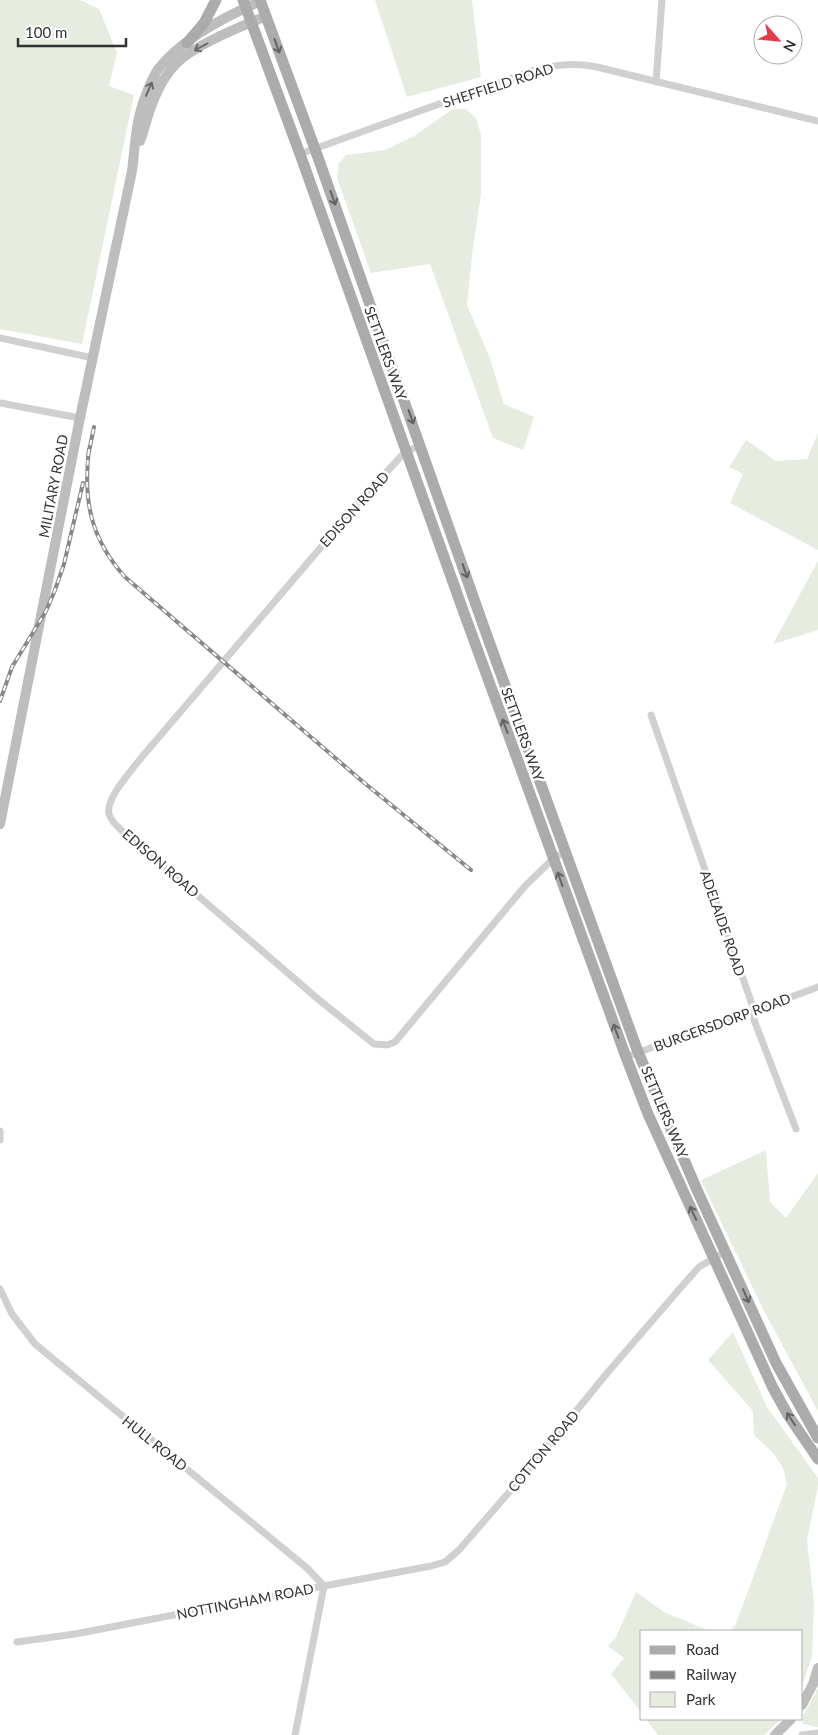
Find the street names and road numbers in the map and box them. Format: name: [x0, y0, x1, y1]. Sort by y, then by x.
street label: SHEFFIELD ROAD: [441, 59, 555, 111]
street label: SETTLERS WAY: [361, 304, 411, 402]
street label: MILITARY ROAD: [35, 433, 71, 539]
street label: EDISON ROAD: [316, 468, 392, 550]
street label: SETTLERS WAY: [498, 685, 548, 783]
street label: EDISON ROAD: [119, 825, 203, 901]
street label: ADELAIDE ROAD: [697, 868, 749, 978]
street label: BURGERSDORP ROAD: [651, 989, 793, 1055]
street label: SETTLERS WAY: [638, 1063, 692, 1161]
street label: COTTON ROAD: [504, 1407, 582, 1495]
street label: HULL ROAD: [119, 1412, 191, 1474]
street label: NOTTINGHAM ROAD: [175, 1579, 315, 1623]

